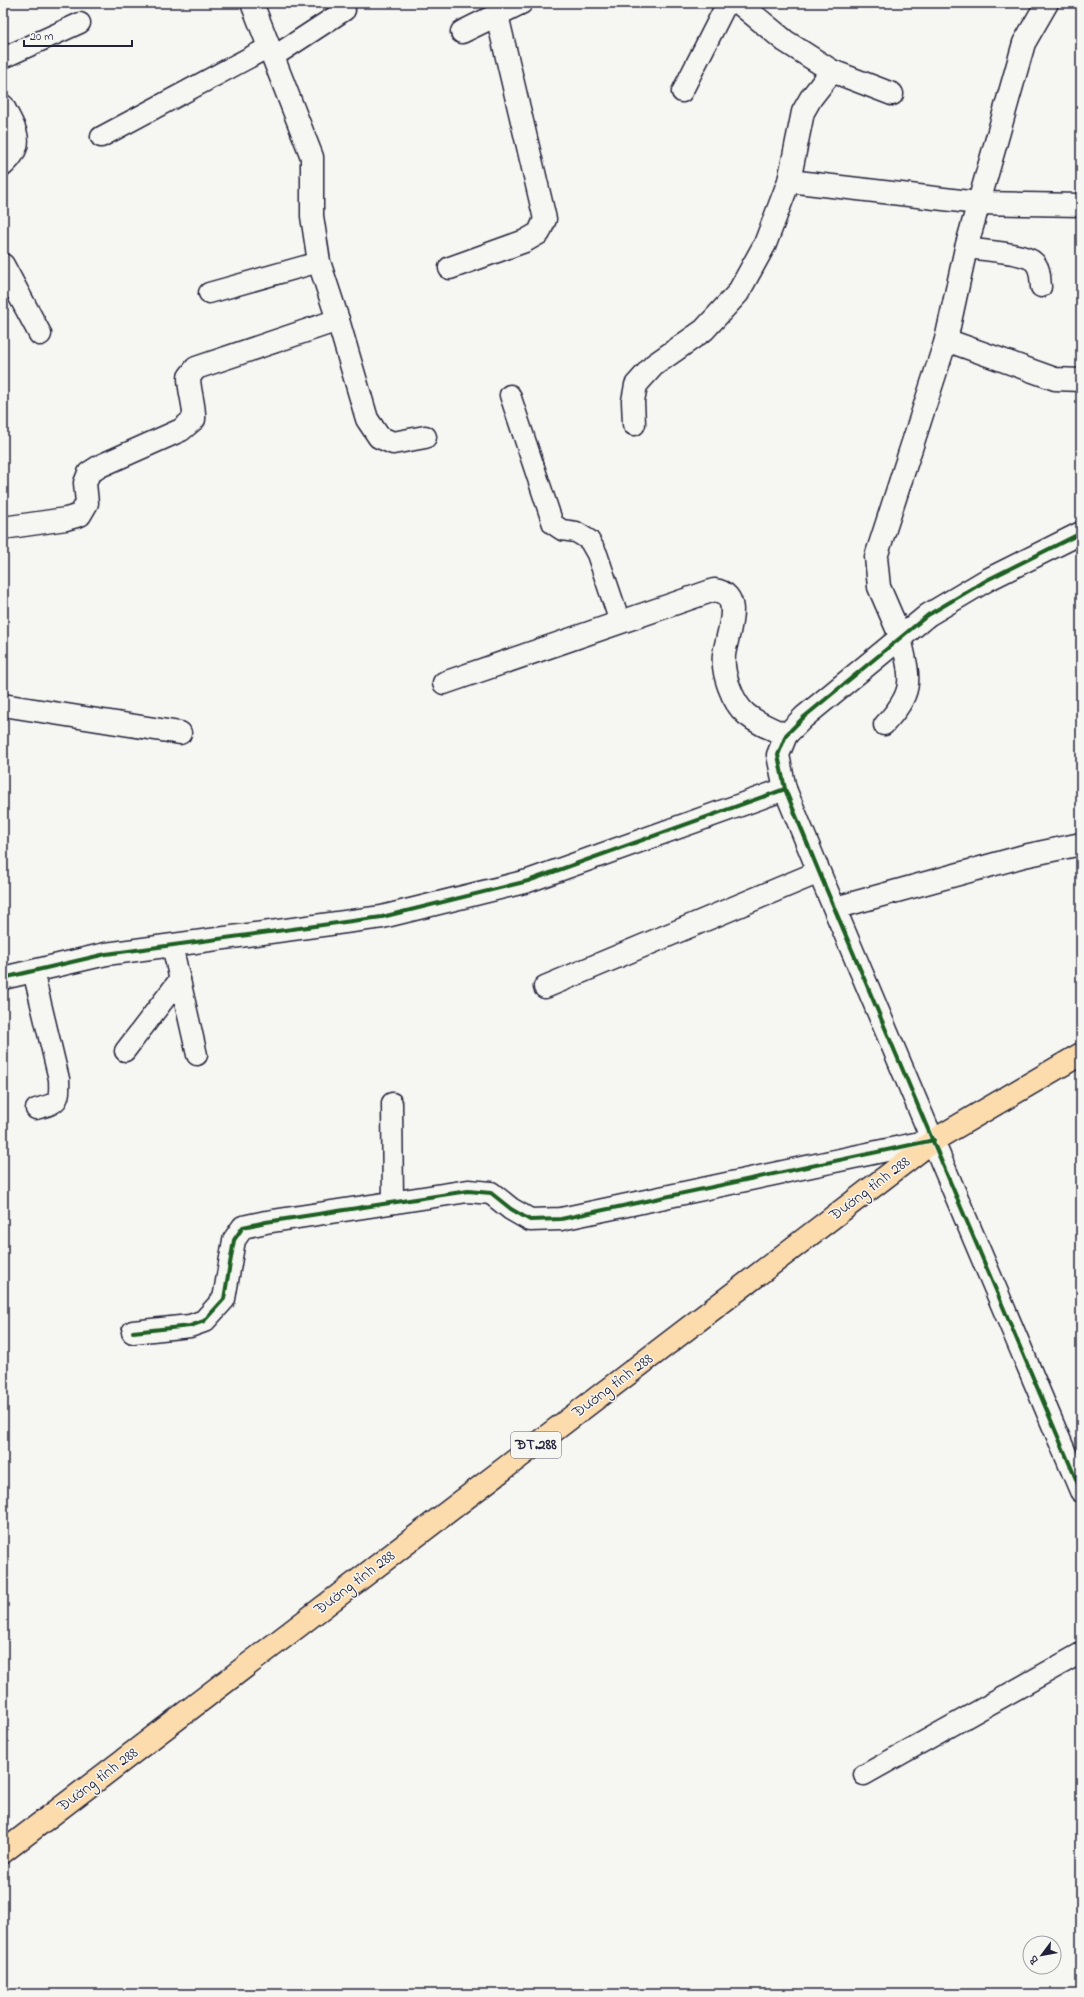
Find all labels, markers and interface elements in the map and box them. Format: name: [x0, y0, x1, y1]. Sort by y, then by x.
scale bar: [24, 22, 132, 48]
text: 20 m: [30, 28, 53, 46]
street label: Đường tỉnh 288: [824, 1151, 916, 1228]
street label: Đường tỉnh 288: [567, 1348, 659, 1425]
road number: ĐT.288: [511, 1432, 561, 1458]
street label: Đường tỉnh 288: [309, 1545, 401, 1622]
street label: Đường tỉnh 288: [52, 1742, 144, 1819]
north arrow: [1022, 1935, 1062, 1975]
text: B: [1025, 1952, 1044, 1968]

